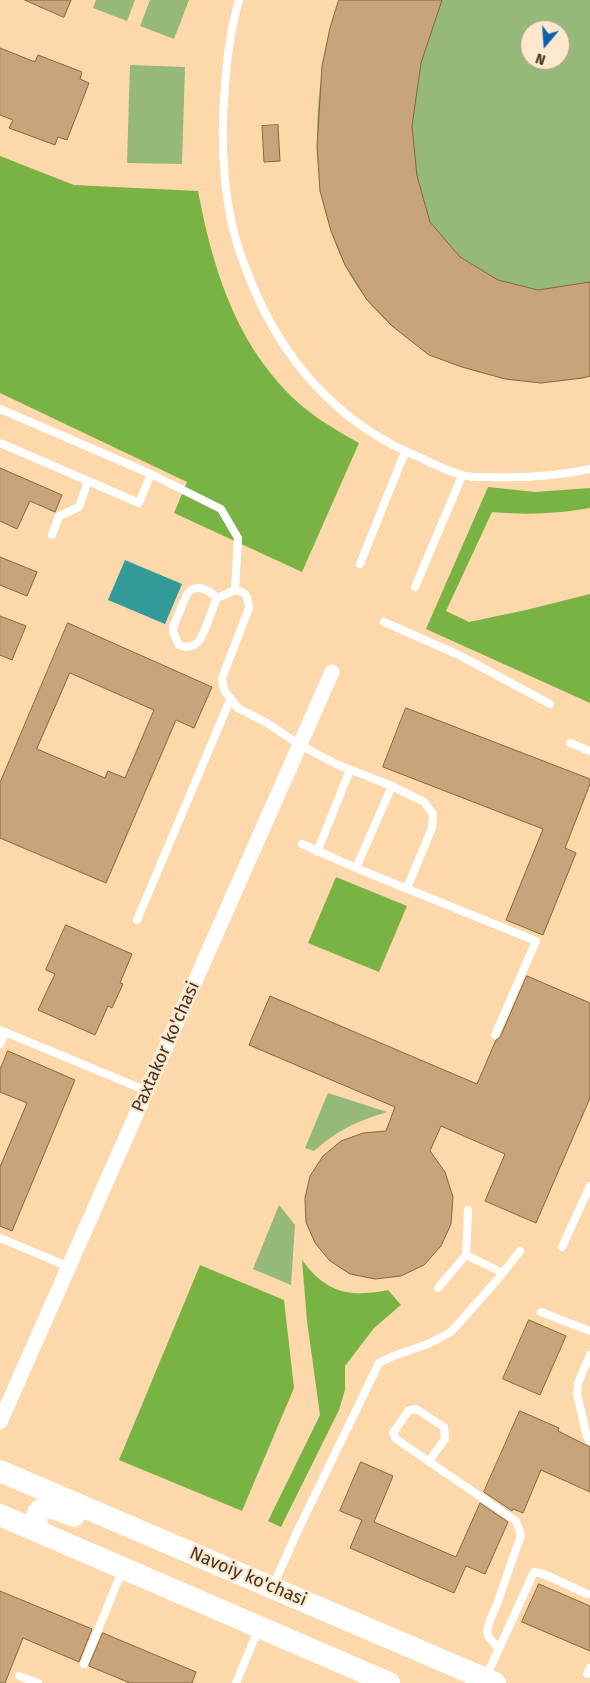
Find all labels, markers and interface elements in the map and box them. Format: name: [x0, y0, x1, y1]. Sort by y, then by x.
north arrow: [520, 20, 570, 70]
text: N: [533, 49, 548, 68]
street label: Paxtakor ko'chasi: [127, 978, 205, 1116]
street label: Navoiy ko'chasi: [186, 1543, 310, 1611]

